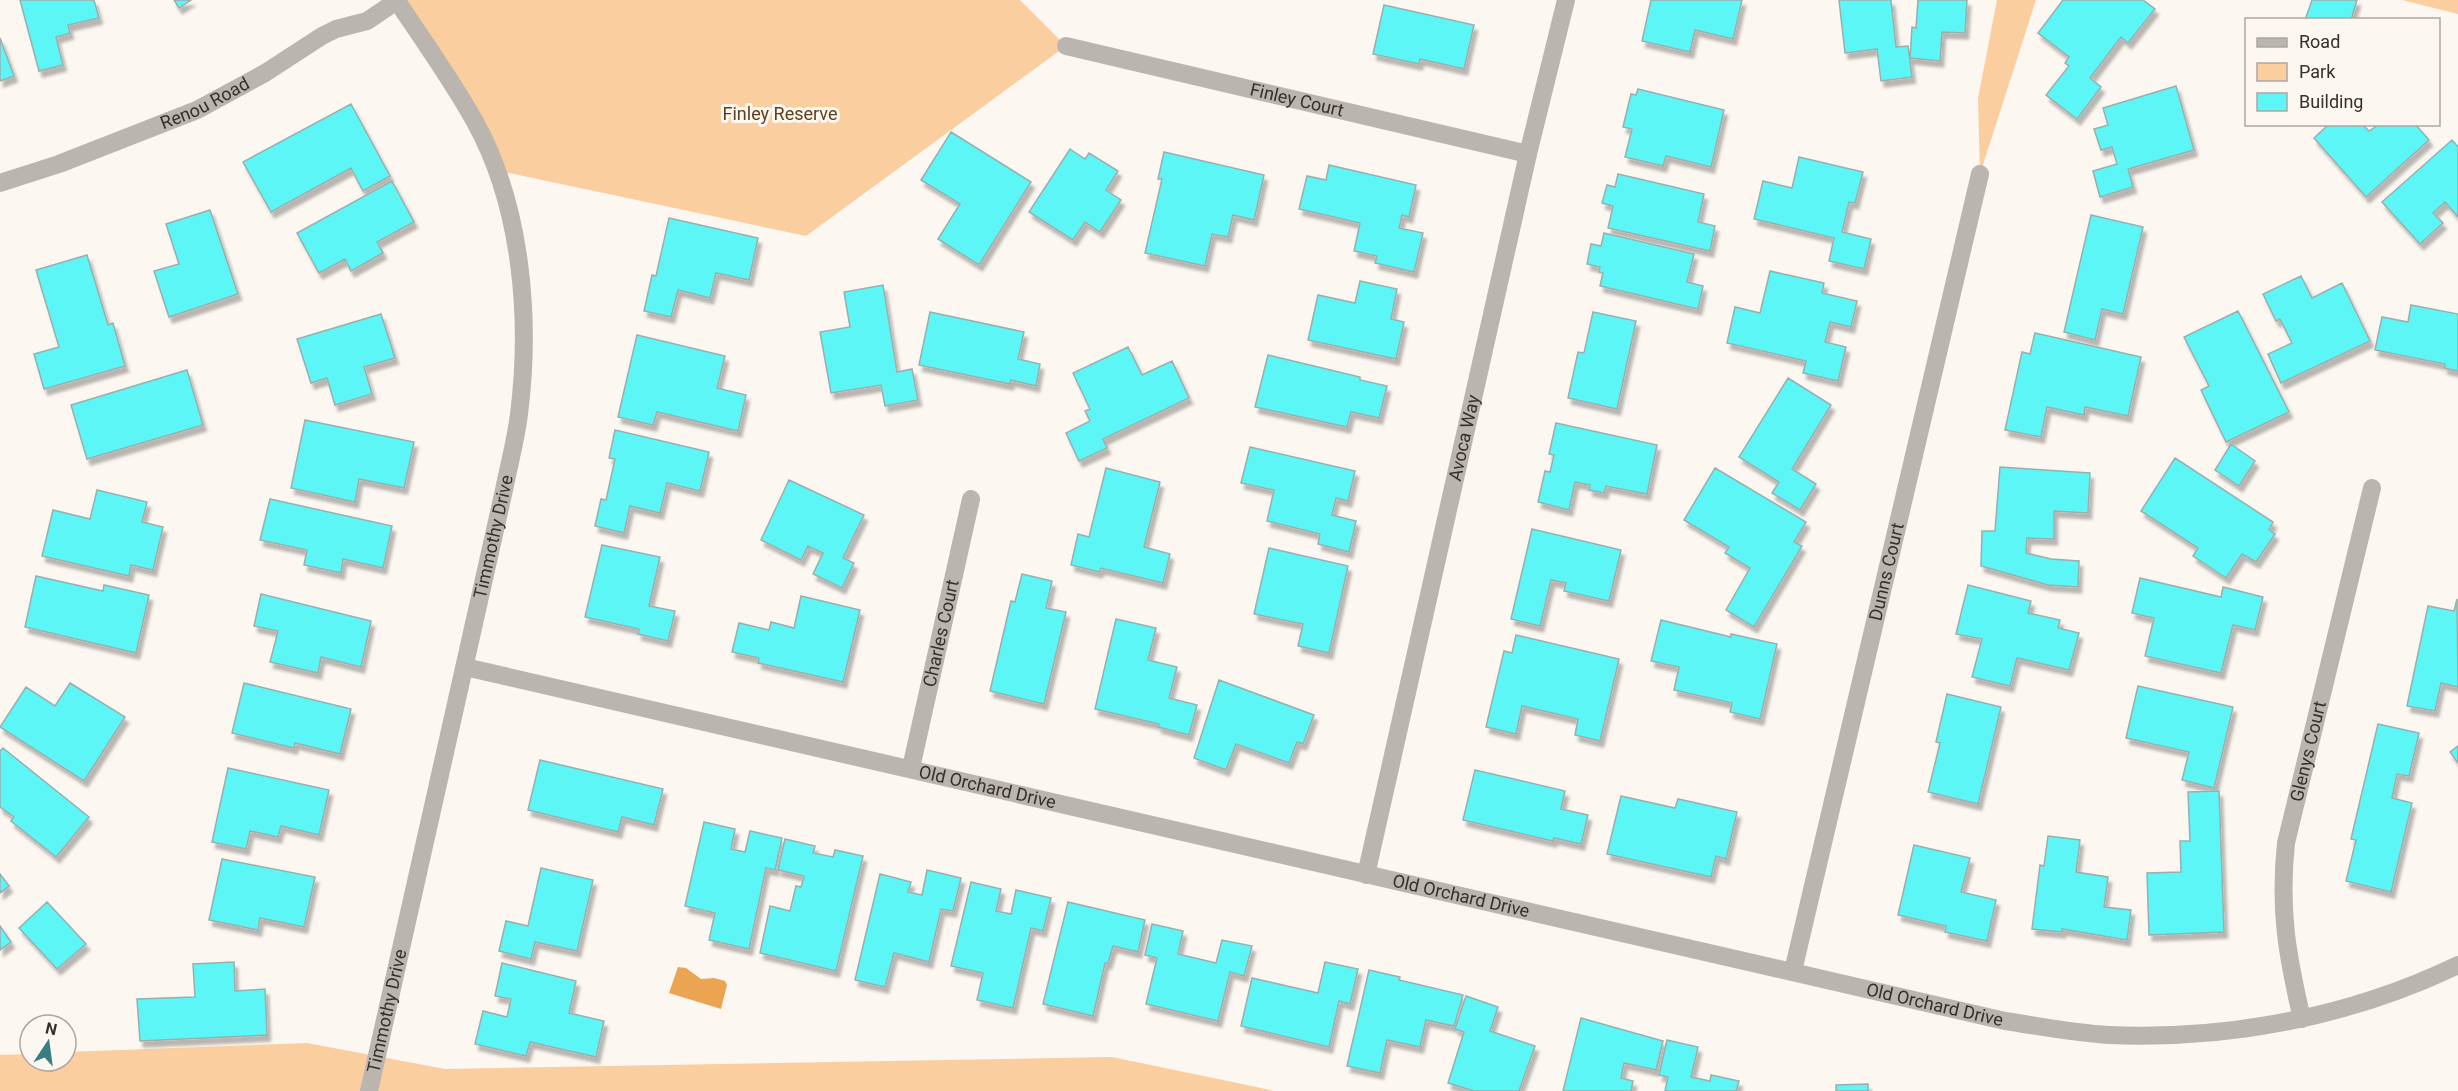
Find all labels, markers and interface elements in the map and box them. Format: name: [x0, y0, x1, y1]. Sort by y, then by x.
legend: [2245, 18, 2440, 126]
text: Road: [2299, 31, 2340, 52]
text: Park: [2299, 61, 2336, 82]
street label: Renou Road: [157, 73, 253, 133]
street label: Finley Court: [1248, 78, 1346, 121]
text: Building: [2299, 91, 2363, 112]
park label: Finley Reserve: [723, 103, 837, 124]
street label: Avoca Way: [1444, 392, 1484, 483]
street label: Timmothy Drive: [469, 473, 517, 601]
street label: Dunns Court: [1865, 521, 1908, 623]
street label: Charles Court: [918, 577, 963, 689]
street label: Glenys Court: [2285, 699, 2330, 804]
street label: Old Orchard Drive: [917, 761, 1058, 812]
street label: Old Orchard Drive: [1391, 870, 1532, 921]
street label: Timmothy Drive: [362, 947, 411, 1075]
street label: Old Orchard Drive: [1864, 978, 2005, 1030]
north arrow: [18, 1013, 78, 1073]
text: N: [44, 1018, 59, 1039]

